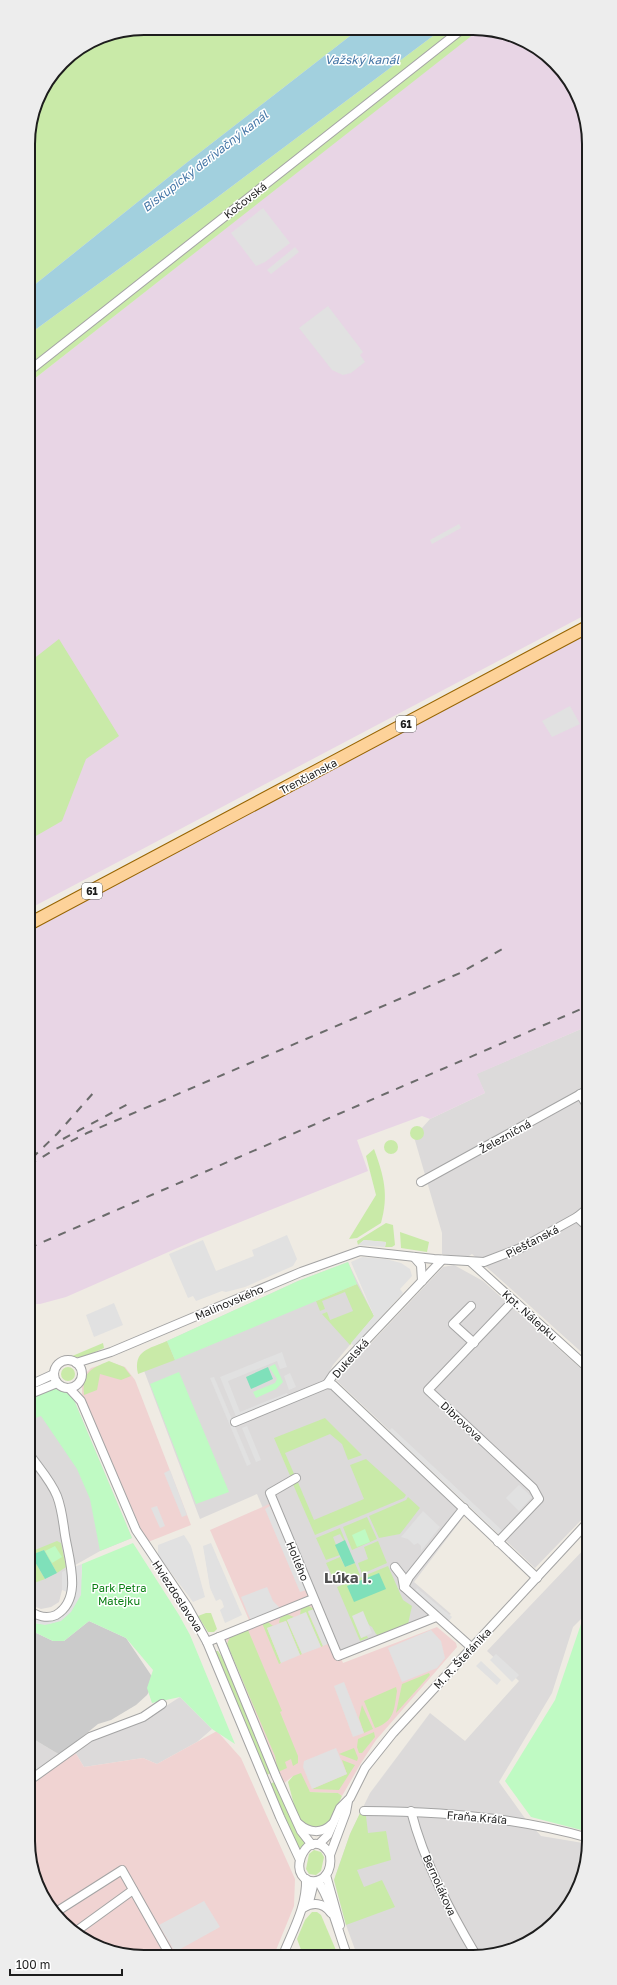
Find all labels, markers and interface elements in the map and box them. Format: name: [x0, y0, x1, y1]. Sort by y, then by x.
water label: Važský kanál: [325, 52, 400, 67]
water label: Biskupický derivačný kanál: [139, 106, 272, 215]
street label: Kočovská: [221, 179, 269, 221]
road number: 61: [396, 716, 416, 732]
street label: Trenčianska: [277, 755, 339, 797]
road number: 61: [82, 883, 102, 899]
street label: Železničná: [477, 1117, 533, 1155]
street label: Piešťanská: [503, 1222, 561, 1260]
street label: Malinovského: [193, 1282, 266, 1322]
street label: Kpt. Nálepku: [500, 1287, 560, 1343]
street label: Dukelská: [329, 1336, 371, 1380]
street label: Dibrovova: [438, 1398, 486, 1444]
street label: Hollého: [284, 1539, 312, 1583]
street label: Hviezdoslavova: [150, 1558, 206, 1634]
district label: Lúka I.: [324, 1568, 372, 1586]
park label: Park Petra Matejku: [92, 1581, 146, 1607]
street label: M. R. Štefánika: [430, 1625, 494, 1691]
street label: Fraňa Kráľa: [446, 1808, 508, 1826]
street label: Bernolákova: [421, 1852, 459, 1918]
scale bar: [10, 1951, 122, 1977]
text: 100 m: [16, 1957, 50, 1972]

